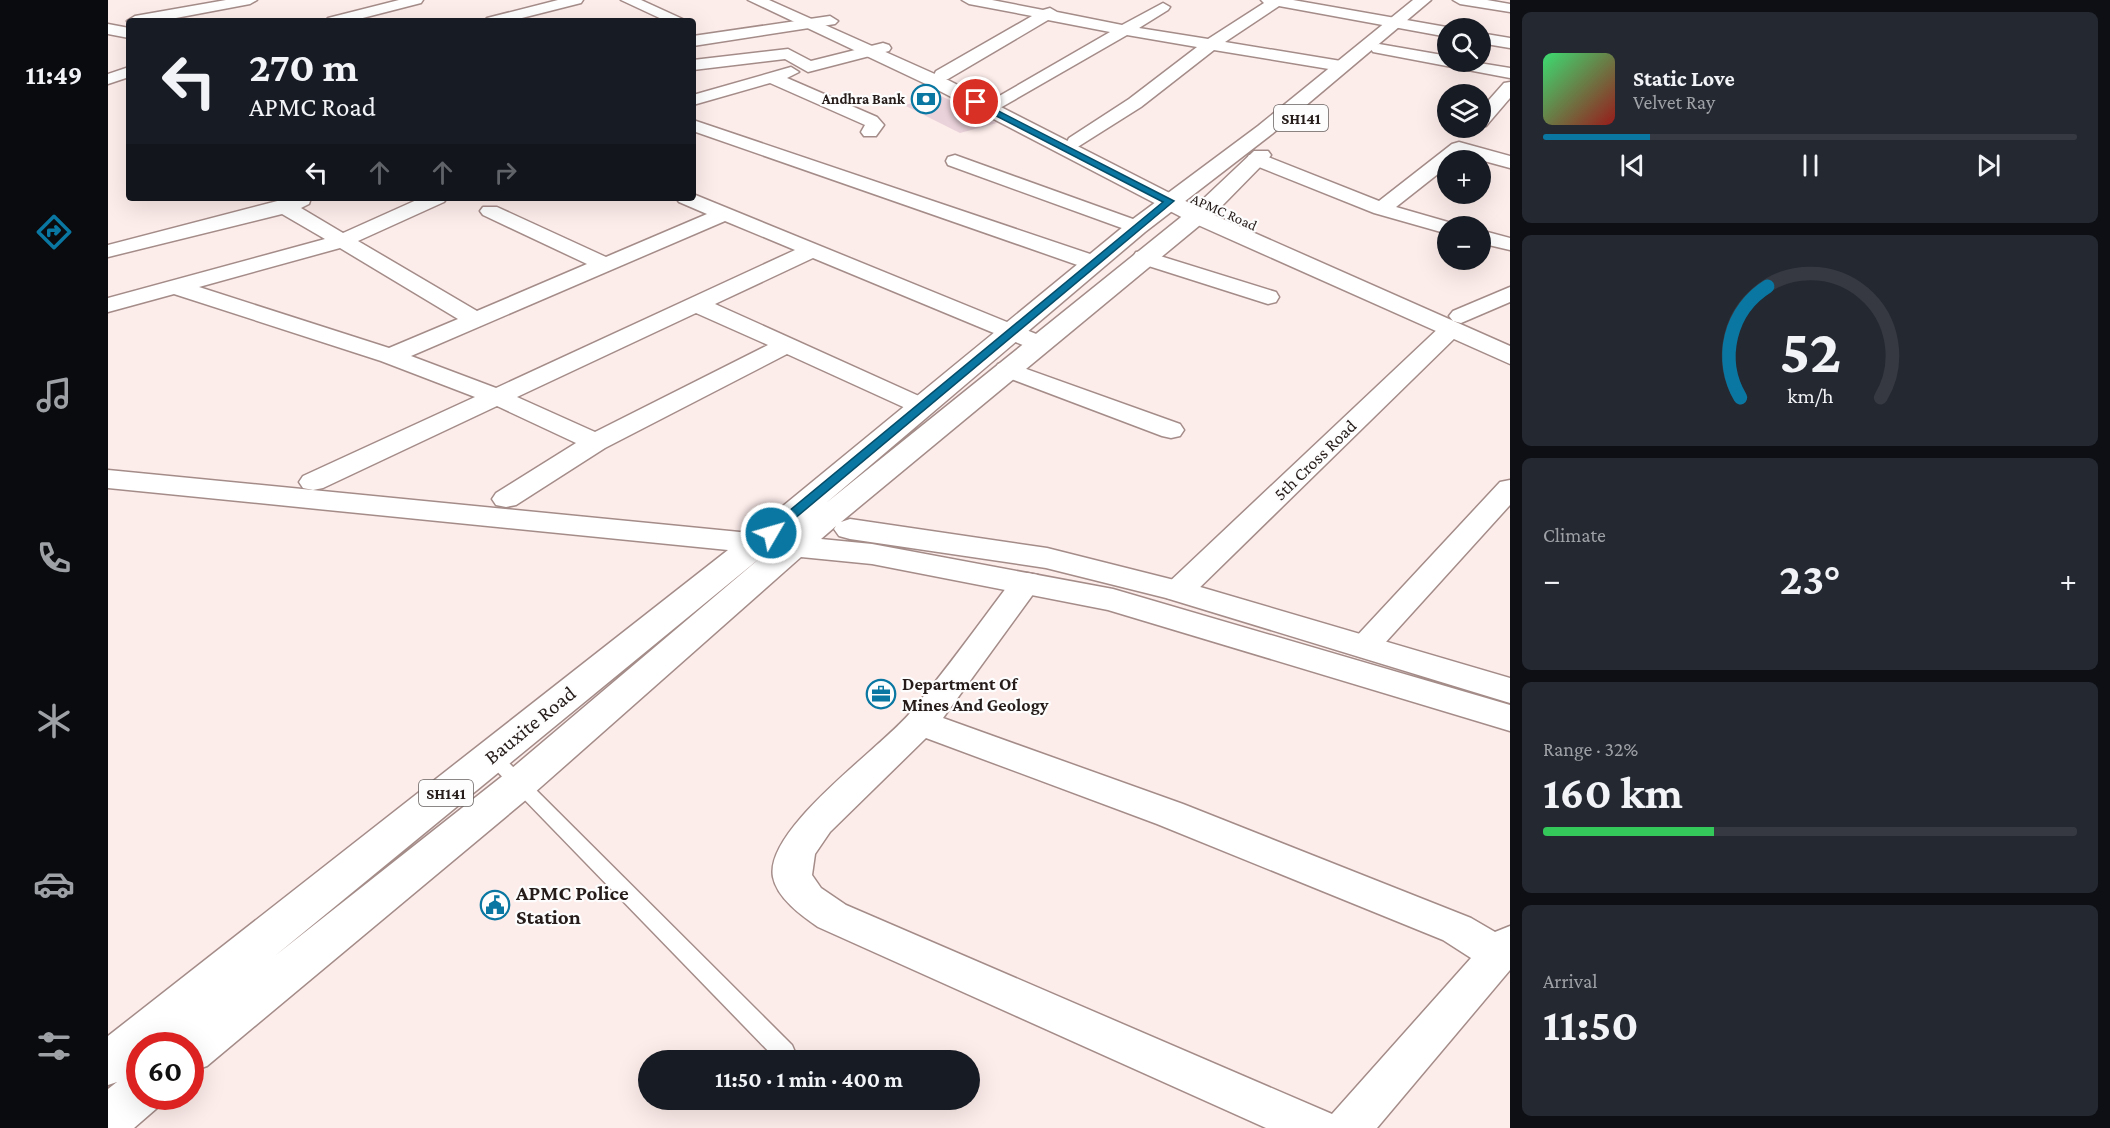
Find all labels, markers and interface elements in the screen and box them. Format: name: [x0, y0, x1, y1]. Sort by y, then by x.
map controls: [1437, 18, 1491, 270]
button: search: [1437, 18, 1491, 72]
icon: left: [150, 42, 228, 120]
text: 270 m: [249, 43, 358, 90]
text: 11:49: [26, 60, 82, 90]
text: Static Love: [1633, 66, 1735, 91]
pin: [950, 76, 1001, 127]
bank icon: Andhra Bank: [910, 83, 942, 115]
button: layers: [1437, 84, 1491, 138]
icon: arrive: [959, 85, 992, 118]
place label: Andhra Bank: [821, 91, 906, 107]
text: Velvet Ray: [1633, 91, 1715, 113]
text: APMC Road: [249, 92, 376, 122]
road number: SH141: [1274, 105, 1328, 131]
icon: previous: [1616, 149, 1649, 182]
icon: pause: [1794, 149, 1827, 182]
icon: next: [1972, 149, 2005, 182]
button: +: [1437, 150, 1491, 204]
icon: left: [300, 156, 333, 189]
icon: ahead: [363, 156, 396, 189]
icon: ahead: [426, 156, 459, 189]
icon: right: [489, 156, 522, 189]
street label: APMC Road: [1189, 190, 1260, 234]
icon: directions: [33, 211, 75, 253]
button: −: [1437, 216, 1491, 270]
text: 52: [1779, 316, 1841, 385]
icon: music: [33, 374, 75, 416]
text: km/h: [1787, 384, 1834, 408]
street label: 5th Cross Road: [1270, 415, 1361, 504]
position arrow: [739, 501, 803, 565]
text: Climate: [1543, 524, 1606, 546]
icon: phone: [33, 537, 75, 579]
text: 23°: [1779, 554, 1841, 604]
text: −: [1543, 561, 1560, 598]
text: +: [2060, 561, 2077, 598]
place label: Department Of Mines And Geology: [902, 674, 1049, 715]
office icon: Department Of Mines And Geology: [865, 678, 897, 710]
street label: Bauxite Road: [480, 681, 580, 769]
icon: climate: [33, 700, 75, 742]
text: Range · 32%: [1543, 738, 1638, 760]
text: 160 km: [1543, 768, 1683, 818]
road number: SH141: [419, 780, 473, 806]
icon: car: [33, 863, 75, 905]
place label: APMC Police Station: [515, 881, 629, 929]
public building icon: APMC Police Station: [479, 889, 511, 921]
text: Arrival: [1543, 970, 1597, 992]
text: 11:50: [1543, 1000, 1639, 1050]
icon: filters: [33, 1025, 75, 1067]
speed limit sign: 60: [126, 1032, 204, 1110]
text: 11:50 · 1 min · 400 m: [715, 1067, 903, 1092]

